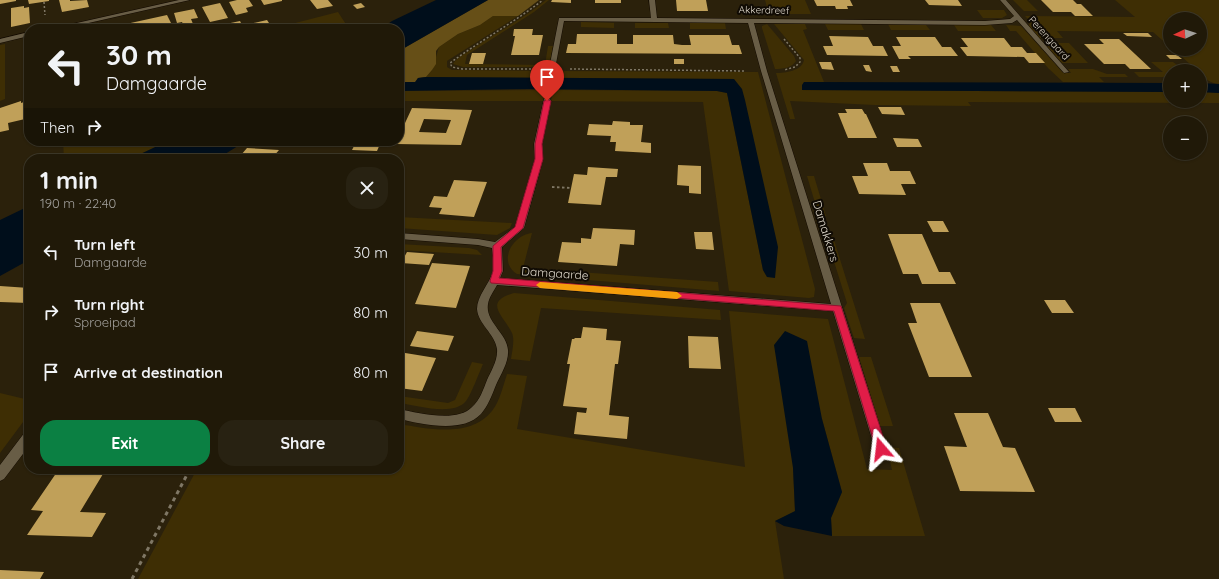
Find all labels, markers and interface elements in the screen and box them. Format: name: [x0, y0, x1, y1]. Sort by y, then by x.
street label: Akkerdreef: [738, 3, 790, 17]
north arrow: [1163, 12, 1207, 56]
map controls: [1163, 12, 1207, 160]
street label: Perengaard: [1026, 13, 1072, 63]
text: 30 m: [106, 37, 172, 72]
icon: left: [40, 40, 92, 92]
pin: [530, 60, 564, 101]
button: +: [1163, 64, 1207, 108]
icon: arrive: [536, 66, 558, 88]
text: Damgaarde: [106, 72, 207, 95]
icon: right: [83, 116, 105, 138]
button: −: [1163, 116, 1207, 160]
text: Then: [40, 118, 75, 137]
text: 1 min: [40, 165, 98, 195]
button: close: [346, 167, 388, 209]
text: 190 m · 22:40: [40, 195, 116, 211]
street label: Damakkers: [810, 198, 843, 264]
text: Turn left: [74, 235, 136, 254]
icon: left: [40, 241, 62, 263]
text: 30 m: [353, 243, 388, 262]
text: Damgaarde: [74, 254, 147, 270]
street label: Damgaarde: [521, 263, 589, 283]
text: Turn right: [74, 295, 145, 314]
icon: right: [40, 301, 62, 323]
text: 80 m: [353, 303, 388, 322]
text: Sproeipad: [74, 314, 136, 330]
icon: arrive: [40, 361, 62, 383]
text: Arrive at destination: [74, 363, 223, 382]
text: 80 m: [353, 363, 388, 382]
button: Exit: [40, 420, 210, 466]
button: Share: [218, 420, 388, 466]
position arrow: [860, 428, 902, 470]

